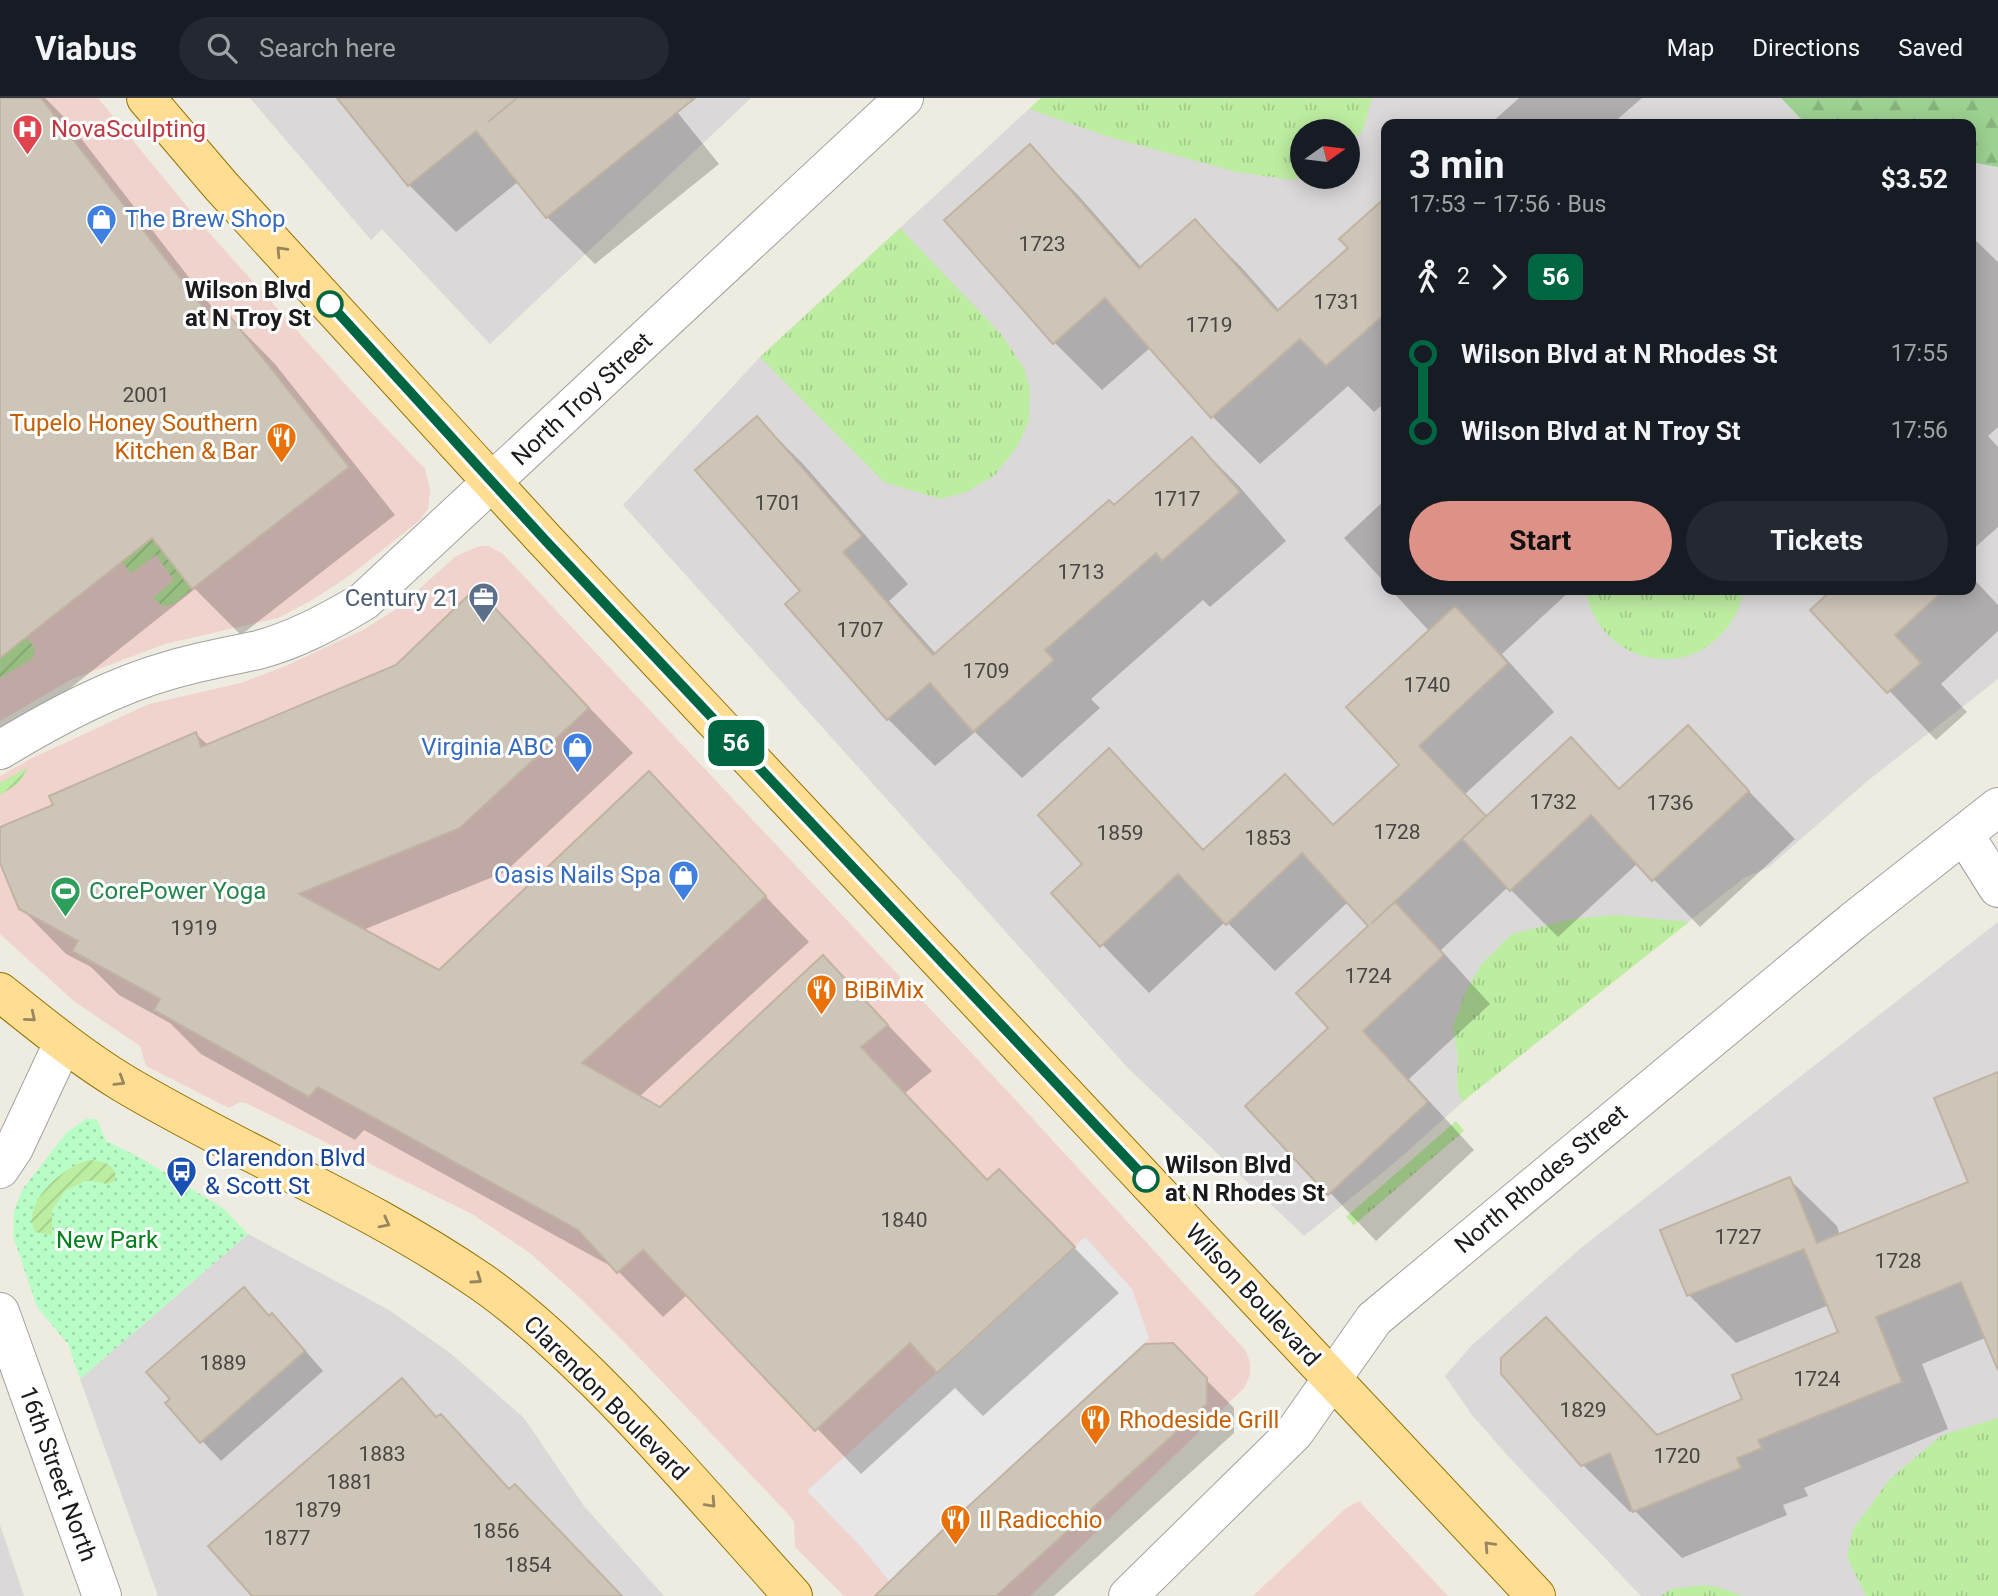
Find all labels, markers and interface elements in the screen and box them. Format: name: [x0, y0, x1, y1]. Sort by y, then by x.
search box: [179, 17, 669, 80]
text: Viabus: [35, 29, 137, 68]
icon: search: [203, 29, 241, 67]
text: Search here: [259, 33, 396, 63]
text: Map: [1667, 34, 1714, 62]
text: Directions: [1752, 34, 1860, 62]
text: Saved: [1898, 34, 1963, 62]
hospital icon: NovaSculpting: [11, 112, 45, 156]
place label: NovaSculpting: [51, 115, 206, 143]
north arrow: [1290, 119, 1360, 189]
map controls: [1290, 119, 1360, 189]
text: 3 min: [1409, 143, 1505, 187]
text: $3.52: [1881, 164, 1948, 194]
text: 17:53 – 17:56 · Bus: [1409, 191, 1606, 218]
shop icon: The Brew Shop: [85, 202, 119, 246]
place label: The Brew Shop: [125, 205, 285, 233]
house number: 1723: [1018, 232, 1066, 256]
one-way arrow: [276, 246, 289, 259]
icon: walk: [1409, 258, 1447, 296]
icon: forward: [1480, 258, 1518, 296]
text: 2: [1457, 263, 1470, 290]
text: 56: [1542, 263, 1569, 291]
place label: Wilson Blvd at N Troy St: [185, 276, 311, 332]
house number: 1731: [1313, 290, 1361, 314]
marker: Wilson Blvd at N Troy St: [317, 291, 343, 317]
house number: 1719: [1185, 313, 1233, 337]
street label: North Troy Street: [506, 327, 658, 471]
text: Wilson Blvd at N Rhodes St: [1461, 339, 1777, 369]
text: 17:55: [1891, 340, 1948, 367]
house number: 2001: [122, 383, 170, 407]
place label: Tupelo Honey Southern Kitchen & Bar: [10, 409, 258, 465]
text: Wilson Blvd at N Troy St: [1461, 416, 1741, 446]
text: 17:56: [1891, 417, 1948, 444]
restaurant icon: Tupelo Honey Southern Kitchen & Bar: [264, 420, 298, 464]
house number: 1717: [1153, 487, 1201, 511]
house number: 1701: [754, 491, 802, 515]
button: Start: [1409, 501, 1672, 581]
button: Tickets: [1686, 501, 1948, 581]
house number: 1713: [1057, 560, 1105, 584]
office icon: Century 21: [466, 581, 500, 625]
place label: Century 21: [345, 584, 460, 612]
house number: 1707: [836, 618, 884, 642]
house number: 1709: [962, 659, 1010, 683]
house number: 1740: [1403, 673, 1451, 697]
line badge: 56: [704, 720, 768, 766]
text: 56: [722, 729, 750, 757]
shop icon: Virginia ABC: [560, 730, 594, 774]
place label: Virginia ABC: [421, 733, 554, 761]
house number: 1732: [1529, 790, 1577, 814]
house number: 1736: [1646, 791, 1694, 815]
house number: 1728: [1373, 820, 1421, 844]
house number: 1859: [1096, 821, 1144, 845]
house number: 1853: [1244, 826, 1292, 850]
shop icon: Oasis Nails Spa: [667, 858, 701, 902]
place label: Oasis Nails Spa: [494, 861, 661, 889]
sports icon: CorePower Yoga: [49, 874, 83, 918]
place label: CorePower Yoga: [89, 877, 266, 905]
house number: 1919: [170, 916, 218, 940]
house number: 1724: [1344, 964, 1392, 988]
restaurant icon: BiBiMix: [804, 973, 838, 1017]
place label: BiBiMix: [844, 976, 924, 1004]
one-way arrow: [23, 1009, 36, 1021]
one-way arrow: [112, 1072, 125, 1085]
street label: North Rhodes Street: [1449, 1099, 1633, 1259]
place label: Clarendon Blvd & Scott St: [205, 1144, 366, 1200]
place label: Wilson Blvd at N Rhodes St: [1165, 1151, 1325, 1207]
bus stop icon: Clarendon Blvd & Scott St: [165, 1155, 199, 1199]
marker: Wilson Blvd at N Rhodes St: [1133, 1166, 1159, 1192]
house number: 1840: [880, 1208, 928, 1232]
one-way arrow: [378, 1214, 390, 1228]
street label: Wilson Boulevard: [1180, 1218, 1326, 1372]
house number: 1727: [1714, 1225, 1762, 1249]
park label: New Park: [56, 1226, 159, 1254]
house number: 1728: [1874, 1249, 1922, 1273]
one-way arrow: [469, 1271, 482, 1284]
street label: Clarendon Boulevard: [518, 1310, 694, 1486]
house number: 1889: [199, 1351, 247, 1375]
house number: 1724: [1793, 1367, 1841, 1391]
street label: 16th Street North: [13, 1383, 103, 1565]
house number: 1829: [1559, 1398, 1607, 1422]
restaurant icon: Rhodeside Grill: [1079, 1403, 1113, 1447]
place label: Rhodeside Grill: [1119, 1406, 1279, 1434]
house number: 1883: [358, 1442, 406, 1466]
house number: 1720: [1653, 1444, 1701, 1468]
house number: 1881: [326, 1470, 374, 1494]
one-way arrow: [703, 1495, 716, 1508]
house number: 1879: [294, 1498, 342, 1522]
restaurant icon: Il Radicchio: [939, 1503, 973, 1547]
place label: Il Radicchio: [979, 1506, 1102, 1534]
house number: 1856: [472, 1519, 520, 1543]
house number: 1877: [263, 1526, 311, 1550]
one-way arrow: [1485, 1541, 1497, 1554]
house number: 1854: [504, 1553, 552, 1577]

